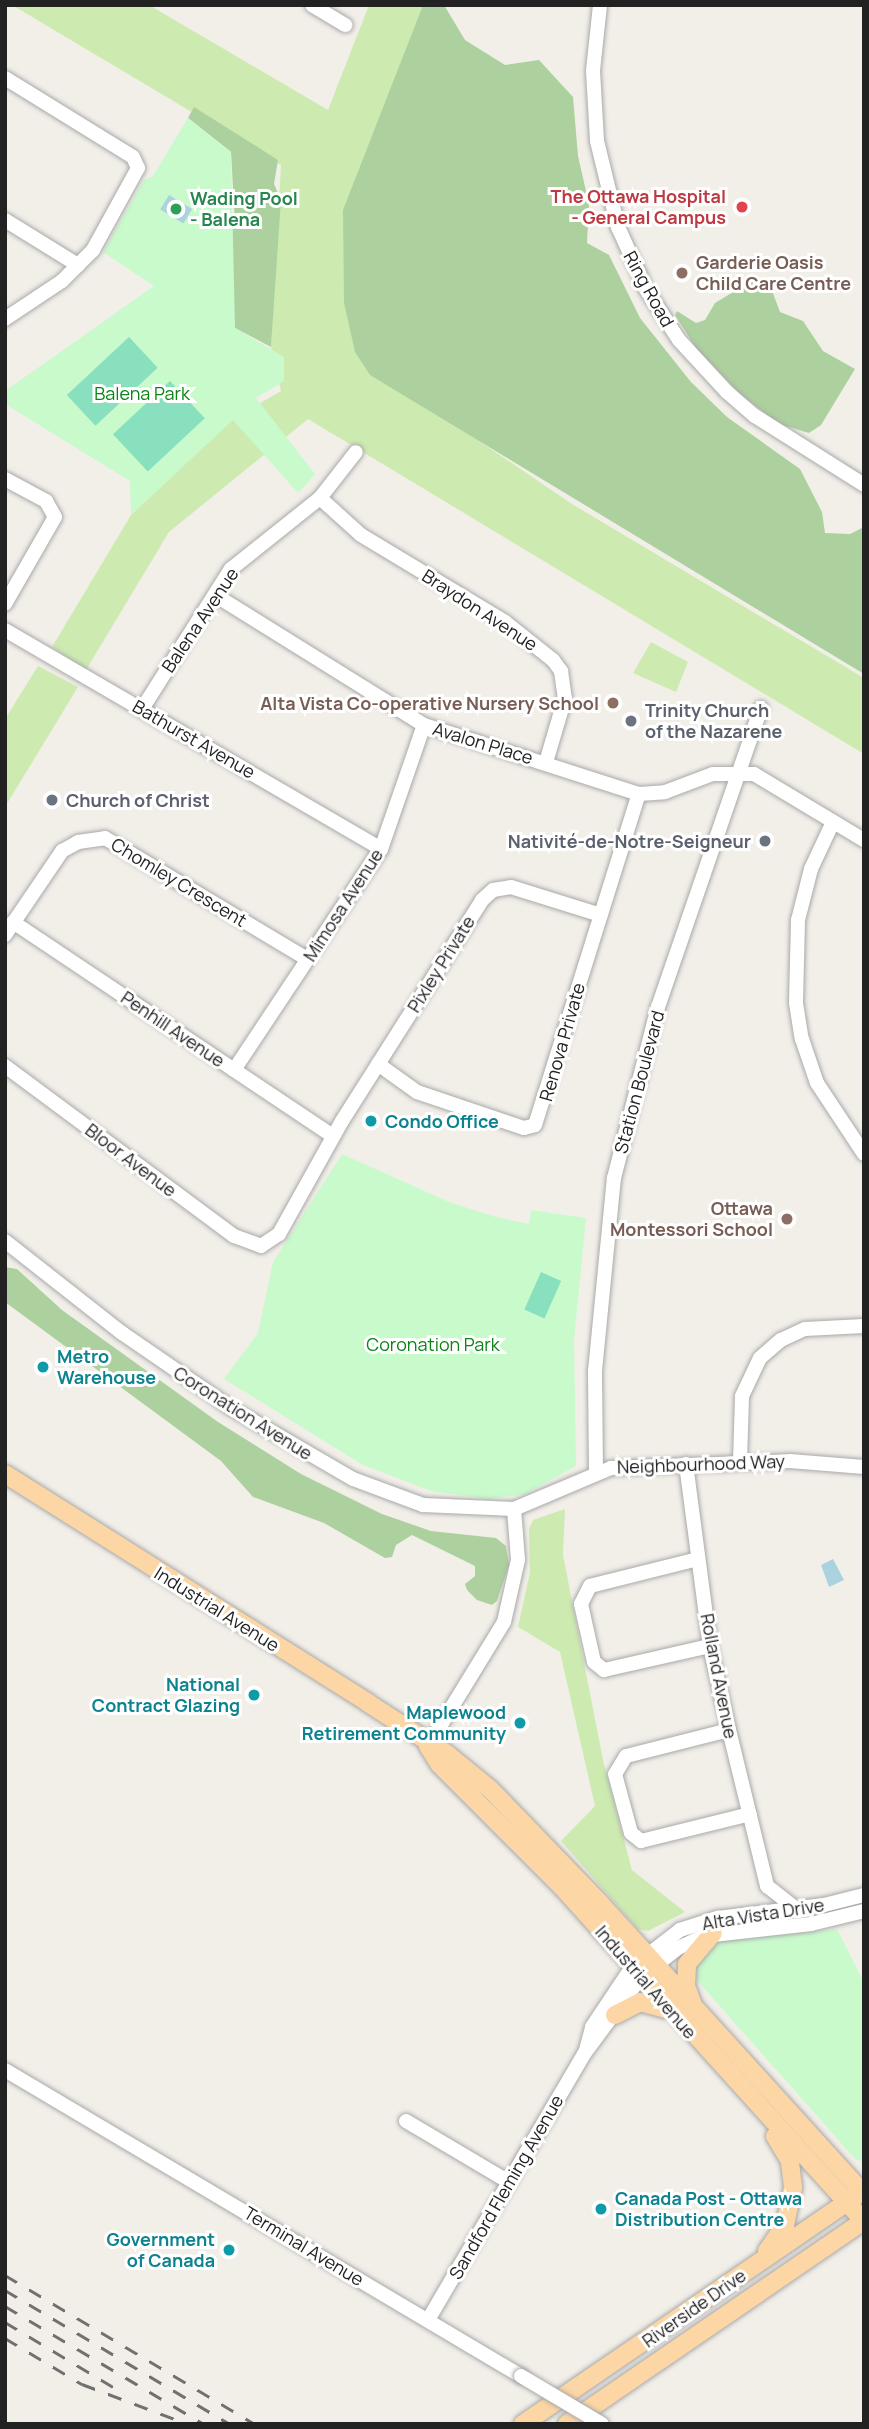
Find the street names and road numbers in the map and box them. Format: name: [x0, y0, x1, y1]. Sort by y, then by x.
street label: Ring Road: [619, 247, 679, 331]
street label: Balena Avenue: [157, 564, 243, 676]
street label: Braydon Avenue: [418, 565, 542, 655]
street label: Bathurst Avenue: [129, 695, 259, 783]
street label: Avalon Place: [430, 718, 536, 768]
street label: Chomley Crescent: [107, 833, 251, 931]
street label: Mimosa Avenue: [299, 845, 387, 965]
street label: Pixley Private: [403, 912, 479, 1016]
street label: Renova Private: [535, 980, 589, 1104]
street label: Penhill Avenue: [117, 986, 229, 1072]
street label: Station Boulevard: [610, 1008, 668, 1156]
street label: Bloor Avenue: [81, 1119, 181, 1201]
street label: Coronation Avenue: [170, 1362, 316, 1464]
street label: Neighbourhood Way: [617, 1450, 785, 1478]
street label: Industrial Avenue: [151, 1562, 283, 1656]
street label: Rolland Avenue: [696, 1612, 742, 1740]
street label: Alta Vista Drive: [700, 1894, 826, 1934]
street label: Industrial Avenue: [591, 1921, 701, 2043]
street label: Sandford Fleming Avenue: [444, 2091, 568, 2283]
street label: Terminal Avenue: [240, 2202, 368, 2290]
street label: Riverside Drive: [638, 2264, 750, 2352]

